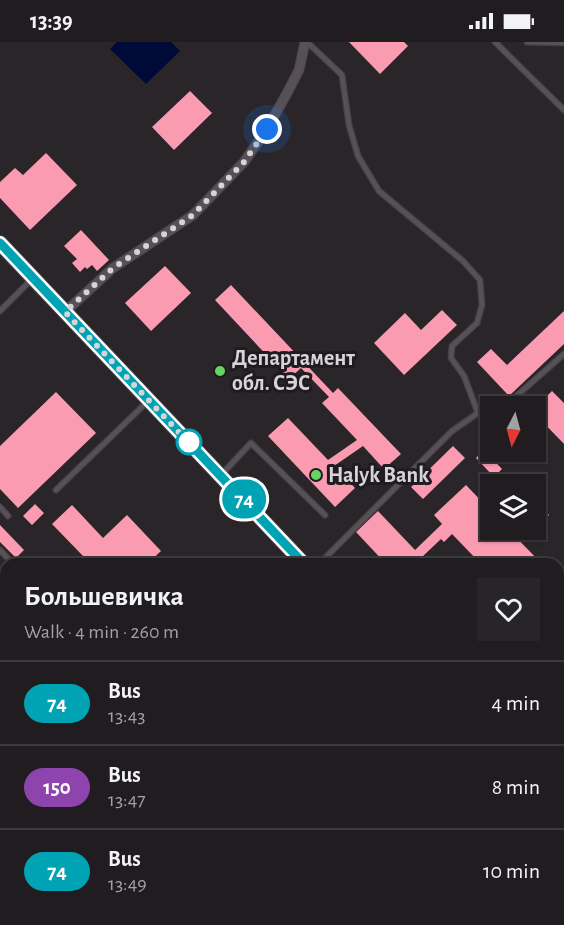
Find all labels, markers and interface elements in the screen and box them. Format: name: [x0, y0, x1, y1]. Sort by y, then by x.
text: 13:39: [30, 10, 73, 32]
your location: [252, 114, 282, 144]
place label: Департамент обл. СЭС: [232, 347, 355, 394]
marker: Департамент обл. СЭС: [213, 364, 227, 378]
north arrow: [480, 396, 546, 462]
map controls: [480, 396, 546, 540]
unlabelled marker: [176, 429, 202, 455]
place label: Halyk Bank: [328, 464, 429, 487]
marker: Halyk Bank: [309, 468, 323, 482]
button: layers: [480, 474, 546, 540]
line badge: 74: [217, 480, 271, 518]
text: 74: [234, 489, 254, 510]
button: heart: [477, 578, 540, 641]
text: Большевичка: [24, 583, 184, 611]
text: Walk · 4 min · 260 m: [24, 622, 179, 642]
text: Bus: [108, 680, 141, 702]
text: 4 min: [492, 692, 540, 714]
text: 74: [47, 693, 67, 714]
text: 13:43: [108, 706, 146, 726]
text: Bus: [108, 764, 141, 786]
text: 8 min: [492, 776, 540, 798]
text: 150: [43, 777, 71, 798]
text: 13:47: [108, 790, 146, 810]
text: Bus: [108, 848, 141, 870]
text: 10 min: [483, 860, 540, 882]
text: 74: [47, 861, 67, 882]
text: 13:49: [108, 874, 147, 894]

